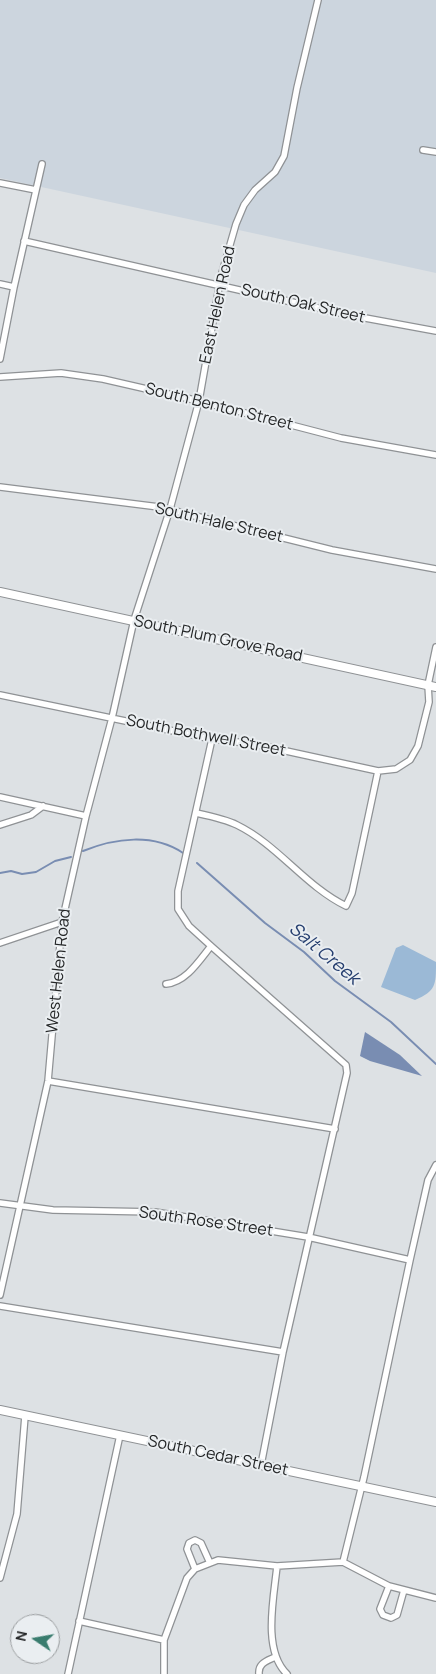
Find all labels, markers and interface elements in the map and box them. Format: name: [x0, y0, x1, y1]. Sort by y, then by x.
street label: East Helen Road: [196, 244, 240, 366]
street label: South Oak Street: [239, 280, 367, 328]
street label: South Benton Street: [143, 379, 295, 435]
street label: South Hale Street: [153, 499, 285, 547]
street label: South Plum Grove Road: [132, 612, 304, 666]
street label: South Bothwell Street: [125, 711, 287, 761]
street label: West Helen Road: [43, 908, 75, 1034]
water label: Salt Creek: [284, 918, 364, 990]
street label: South Rose Street: [138, 1203, 274, 1241]
street label: South Cedar Street: [146, 1432, 290, 1480]
north arrow: [10, 1614, 60, 1664]
text: N: [10, 1629, 31, 1643]

